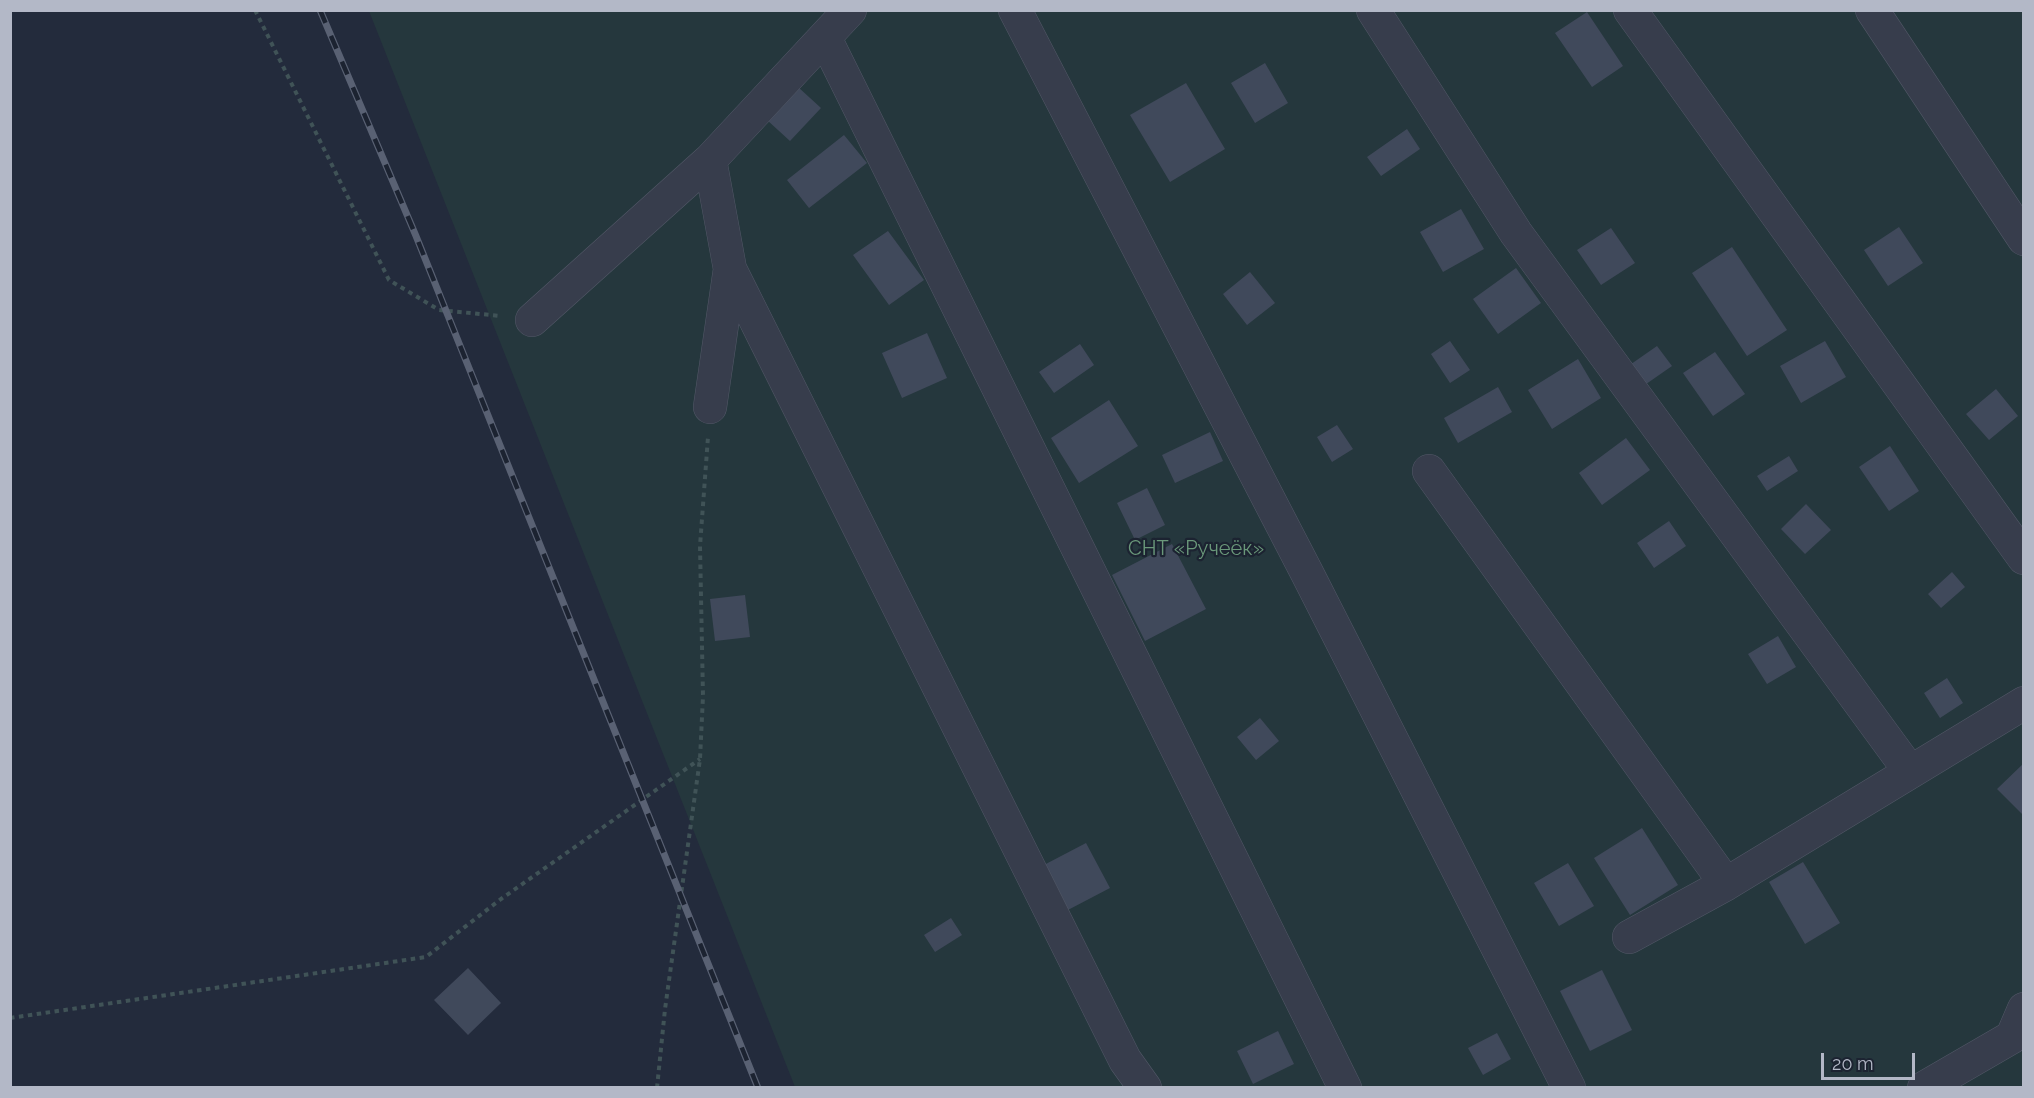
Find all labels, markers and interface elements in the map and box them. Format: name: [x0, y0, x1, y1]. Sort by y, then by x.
park label: СНТ «Ручеёк»: [1128, 537, 1264, 561]
scale bar: [1824, 1041, 1918, 1079]
text: 20 m: [1832, 1053, 1874, 1074]

